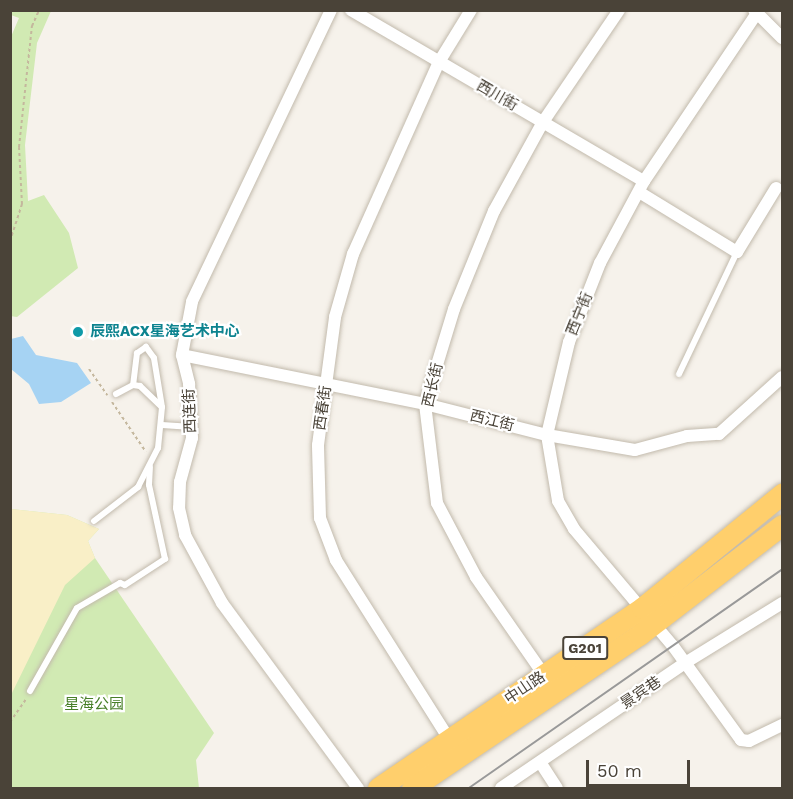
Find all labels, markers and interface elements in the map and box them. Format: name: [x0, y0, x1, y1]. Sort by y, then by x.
street label: 西川街: [473, 77, 521, 115]
street label: 西宁街: [563, 290, 597, 338]
place label: 辰熙ACX星海艺术中心: [90, 323, 240, 341]
marker: 辰熙ACX星海艺术中心: [71, 325, 85, 339]
street label: 西长街: [419, 361, 447, 409]
street label: 西春街: [311, 384, 335, 432]
street label: 西连街: [180, 388, 200, 434]
street label: 西江街: [468, 407, 516, 435]
road number: G201: [561, 637, 609, 659]
street label: 中山路: [501, 668, 549, 708]
street label: 景宾巷: [617, 673, 665, 713]
park label: 星海公园: [64, 696, 124, 714]
scale bar: [589, 748, 692, 786]
text: 50 m: [597, 760, 642, 781]

